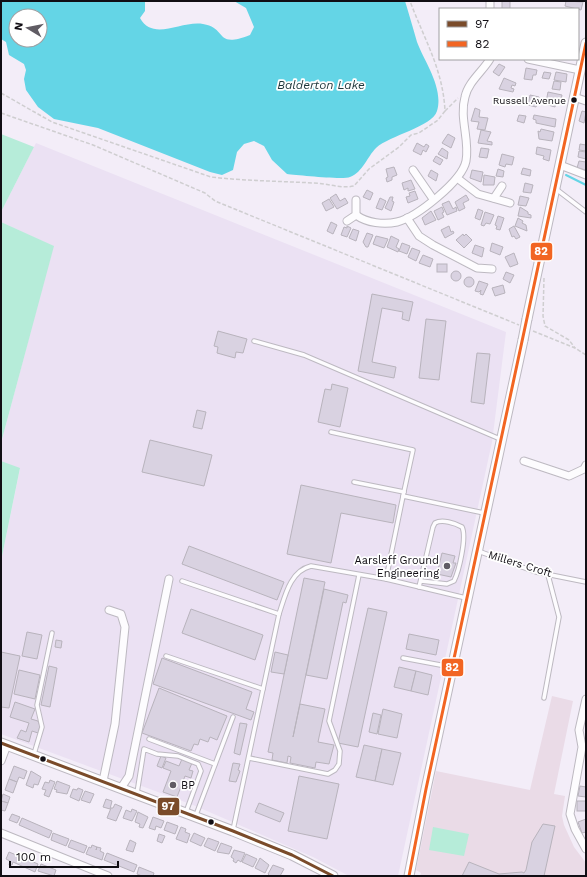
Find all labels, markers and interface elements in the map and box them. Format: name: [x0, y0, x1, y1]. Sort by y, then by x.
north arrow: [8, 8, 48, 48]
legend: [439, 8, 579, 60]
text: 97: [475, 17, 489, 31]
text: N: [12, 21, 26, 31]
text: 82: [475, 37, 489, 51]
water label: Balderton Lake: [277, 78, 365, 92]
place label: Russell Avenue: [493, 95, 566, 106]
marker: Russell Avenue: [569, 95, 579, 105]
line badge: 82: [530, 242, 553, 261]
text: 82: [534, 245, 548, 258]
street label: Millers Croft: [487, 548, 554, 580]
place label: Aarsleff Ground Engineering: [354, 554, 439, 580]
marker: Aarsleff Ground Engineering: [442, 561, 452, 571]
line badge: 82: [441, 658, 464, 677]
text: 82: [445, 661, 459, 674]
unlabelled marker: [38, 754, 48, 764]
place label: BP: [181, 779, 195, 792]
marker: BP: [168, 780, 178, 790]
line badge: 97: [157, 797, 180, 816]
text: 97: [161, 800, 175, 813]
unlabelled marker: [206, 817, 216, 827]
scale bar: [10, 843, 118, 869]
text: 100 m: [16, 850, 51, 864]

